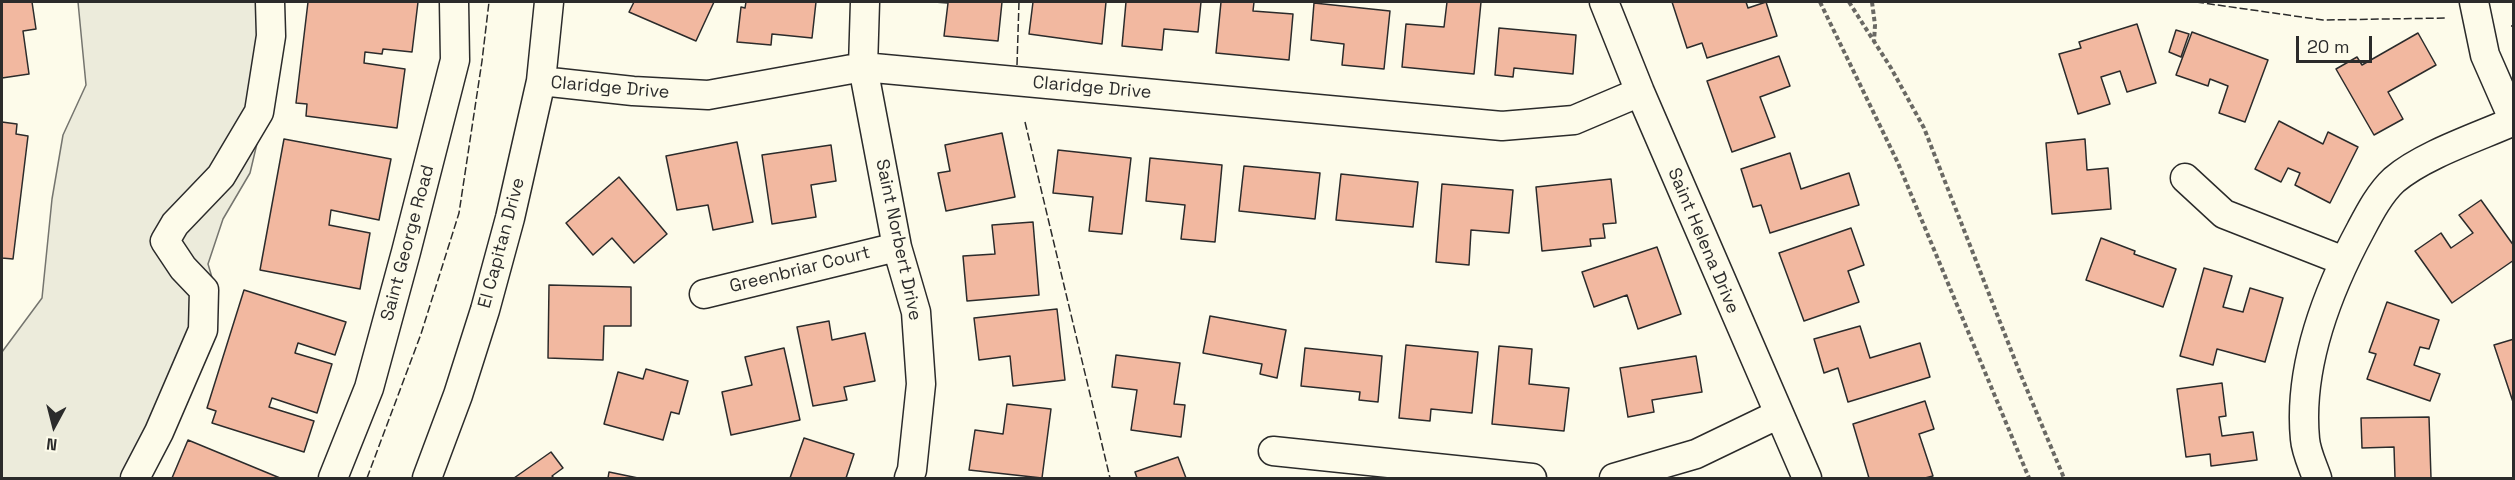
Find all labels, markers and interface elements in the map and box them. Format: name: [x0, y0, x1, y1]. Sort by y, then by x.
scale bar: [2299, 24, 2376, 62]
text: 20 m: [2307, 35, 2350, 58]
street label: Claridge Drive: [550, 72, 670, 104]
street label: Claridge Drive: [1032, 72, 1152, 104]
street label: Saint Norbert Drive: [870, 157, 926, 323]
street label: Saint George Road: [377, 163, 439, 323]
street label: Saint Helena Drive: [1663, 165, 1743, 317]
street label: El Capitan Drive: [474, 175, 530, 311]
street label: Greenbriar Court: [728, 242, 872, 298]
north arrow: [24, 396, 84, 456]
text: N: [45, 433, 58, 455]

